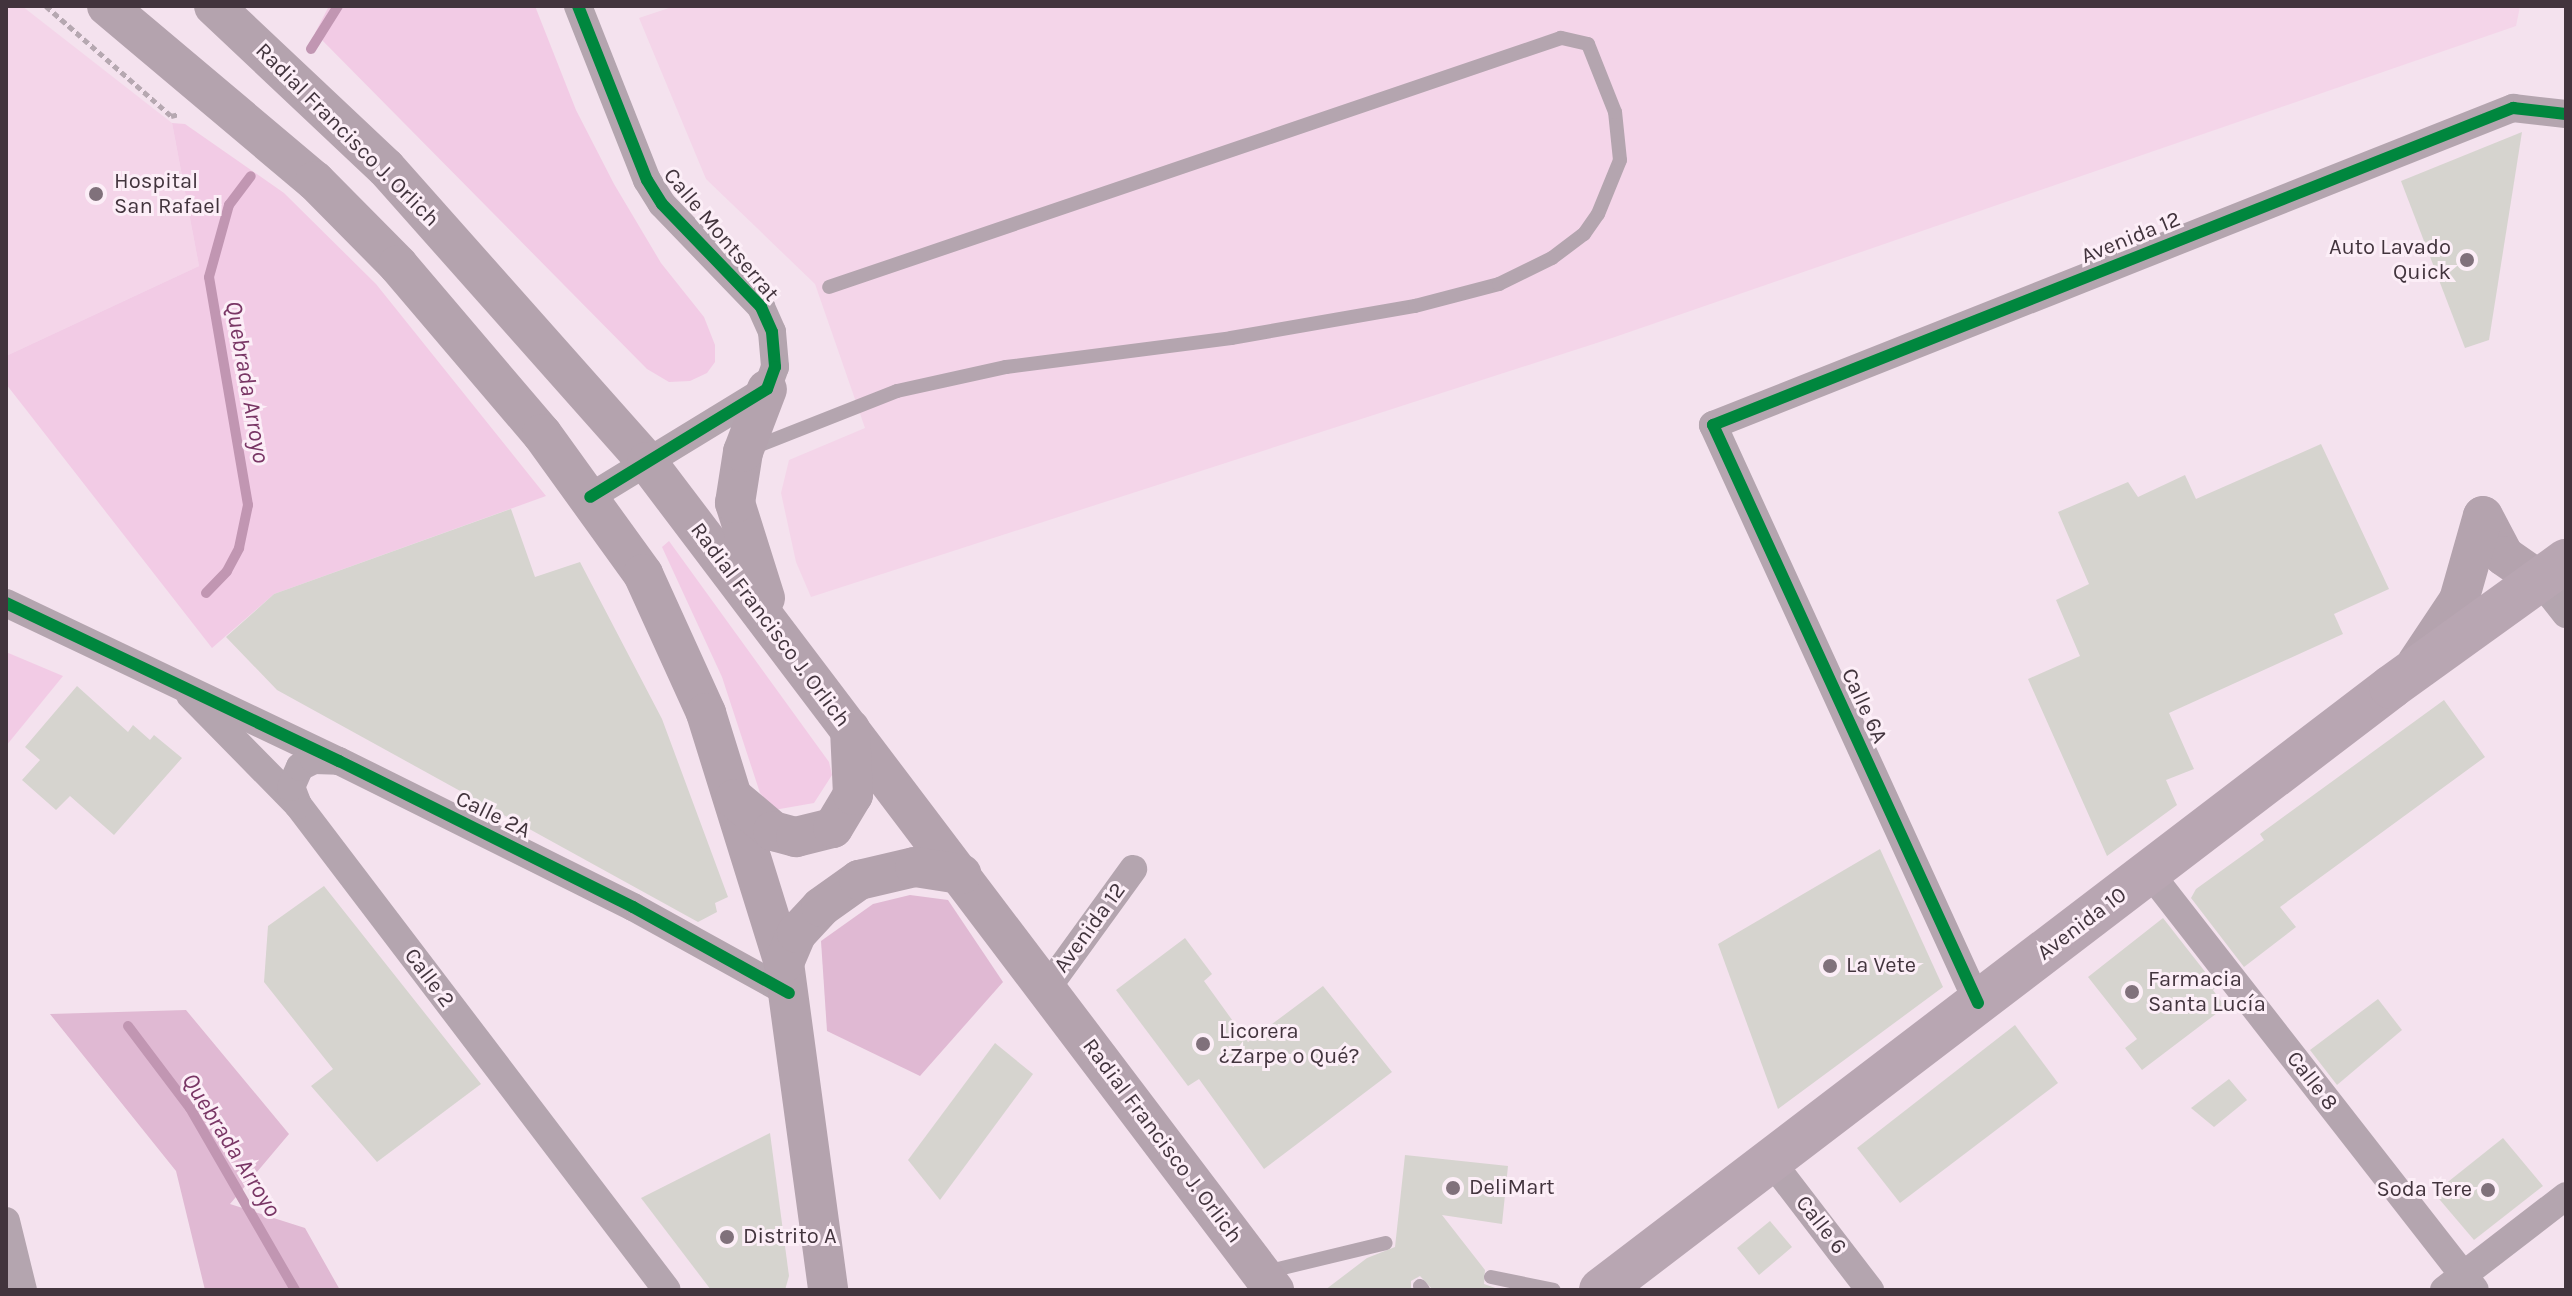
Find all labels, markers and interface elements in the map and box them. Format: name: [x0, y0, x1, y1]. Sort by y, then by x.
street label: Radial Francisco J. Orlich: [250, 38, 444, 232]
street label: Calle Montserrat: [658, 163, 784, 307]
place label: Hospital San Rafael: [114, 168, 221, 220]
marker: Hospital San Rafael: [85, 183, 107, 205]
street label: Avenida 12: [2078, 206, 2184, 270]
place label: Auto Lavado Quick: [2329, 234, 2451, 286]
marker: Auto Lavado Quick: [2458, 251, 2476, 269]
water label: Quebrada Arroyo: [219, 299, 275, 465]
street label: Radial Francisco J. Orlich: [684, 518, 856, 732]
street label: Calle 6A: [1835, 664, 1893, 748]
street label: Calle 2A: [451, 786, 535, 844]
street label: Avenida 12: [1049, 878, 1131, 978]
street label: Avenida 10: [2032, 882, 2132, 966]
street label: Calle 2: [398, 943, 460, 1013]
place label: La Vete: [1846, 953, 1916, 979]
marker: La Vete: [1821, 957, 1839, 975]
place label: Farmacia Santa Lucía: [2148, 966, 2266, 1018]
marker: Farmacia Santa Lucía: [2123, 983, 2141, 1001]
place label: Licorera ¿Zarpe o Qué?: [1219, 1018, 1360, 1070]
street label: Radial Francisco J. Orlich: [1076, 1034, 1248, 1248]
marker: Licorera ¿Zarpe o Qué?: [1194, 1035, 1212, 1053]
street label: Calle 8: [2281, 1046, 2343, 1116]
water label: Quebrada Arroyo: [175, 1068, 287, 1222]
place label: DeliMart: [1469, 1175, 1555, 1201]
place label: Soda Tere: [2376, 1177, 2472, 1203]
marker: DeliMart: [1444, 1179, 1462, 1197]
marker: Soda Tere: [2479, 1181, 2497, 1199]
street label: Calle 6: [1790, 1190, 1852, 1260]
place label: Distrito A: [743, 1224, 837, 1250]
marker: Distrito A: [718, 1228, 736, 1246]

